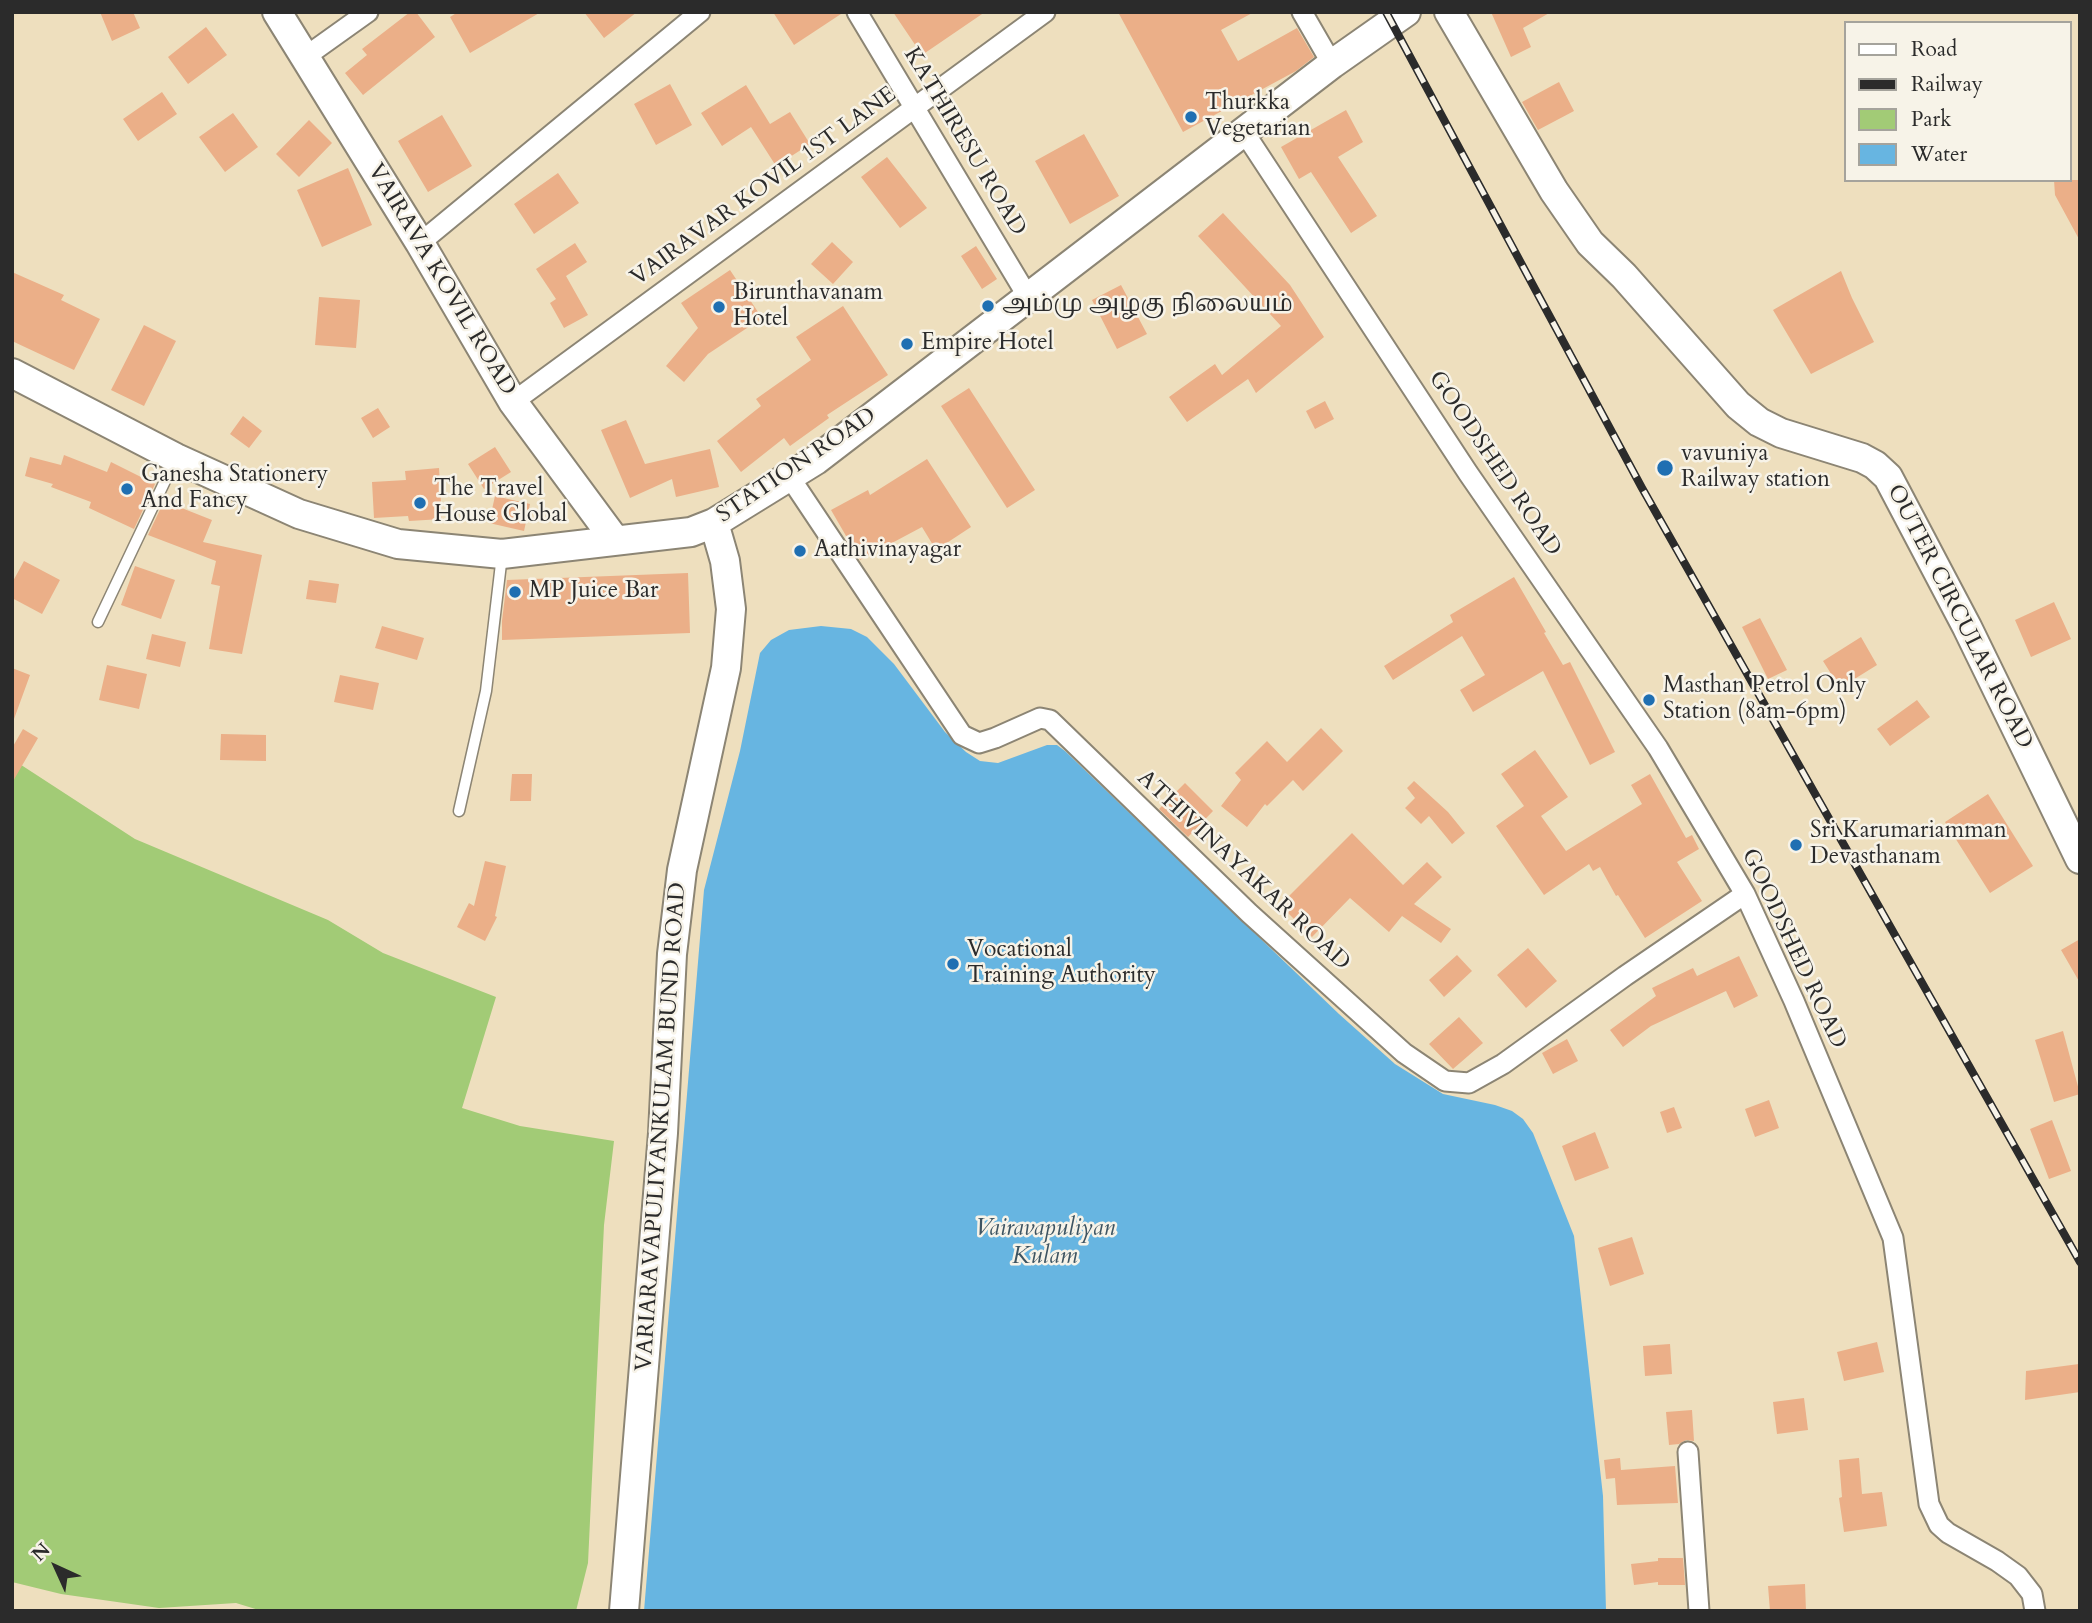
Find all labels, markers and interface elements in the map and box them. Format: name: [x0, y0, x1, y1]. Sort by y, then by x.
legend: [1843, 21, 2071, 182]
text: Road: [1911, 35, 1957, 64]
street label: KATHIRESU ROAD: [897, 43, 1031, 241]
text: Railway: [1911, 70, 1983, 99]
street label: VAIRAVAR KOVIL 1ST LANE: [626, 81, 902, 293]
place label: Thurkka Vegetarian: [1205, 90, 1311, 144]
text: Park: [1911, 105, 1951, 134]
marker: Thurkka Vegetarian: [1183, 109, 1199, 125]
text: Water: [1911, 140, 1967, 169]
street label: VAIRAVA KOVIL ROAD: [361, 159, 521, 401]
place label: Birunthavanam Hotel: [733, 280, 883, 334]
place label: அம்மு அழகு நிலையம்: [1002, 292, 1293, 320]
marker: அம்மு அழகு நிலையம்: [980, 298, 996, 314]
marker: Birunthavanam Hotel: [711, 299, 727, 315]
place label: Empire Hotel: [921, 330, 1054, 358]
marker: Empire Hotel: [899, 336, 915, 352]
street label: GOODSHED ROAD: [1422, 366, 1566, 562]
street label: STATION ROAD: [712, 403, 882, 529]
place label: vavuniya Railway station: [1681, 441, 1830, 495]
marker: vavuniya Railway station: [1655, 458, 1675, 478]
place label: Ganesha Stationery And Fancy: [141, 462, 328, 516]
place label: The Travel House Global: [434, 476, 567, 530]
street label: OUTER CIRCULAR ROAD: [1880, 480, 2038, 754]
marker: Ganesha Stationery And Fancy: [119, 481, 135, 497]
marker: The Travel House Global: [412, 495, 428, 511]
place label: Aathivinayagar: [814, 537, 961, 565]
marker: Aathivinayagar: [792, 543, 808, 559]
place label: MP Juice Bar: [529, 578, 658, 606]
marker: MP Juice Bar: [507, 584, 523, 600]
place label: Masthan Petrol Only Station (8am-6pm): [1663, 673, 1866, 727]
marker: Masthan Petrol Only Station (8am-6pm): [1641, 692, 1657, 708]
street label: ATHIVINAYAKAR ROAD: [1131, 765, 1355, 977]
place label: Sri Karumariamman Devasthanam: [1810, 818, 2007, 872]
marker: Sri Karumariamman Devasthanam: [1788, 837, 1804, 853]
street label: GOODSHED ROAD: [1735, 845, 1851, 1053]
street label: VARIARAVAPULIYANKULAM BUND ROAD: [631, 882, 693, 1372]
place label: Vocational Training Authority: [967, 937, 1156, 991]
marker: Vocational Training Authority: [945, 956, 961, 972]
water label: Vairavapuliyan Kulam: [975, 1215, 1115, 1271]
north arrow: [21, 1532, 91, 1602]
text: N: [26, 1537, 56, 1567]

